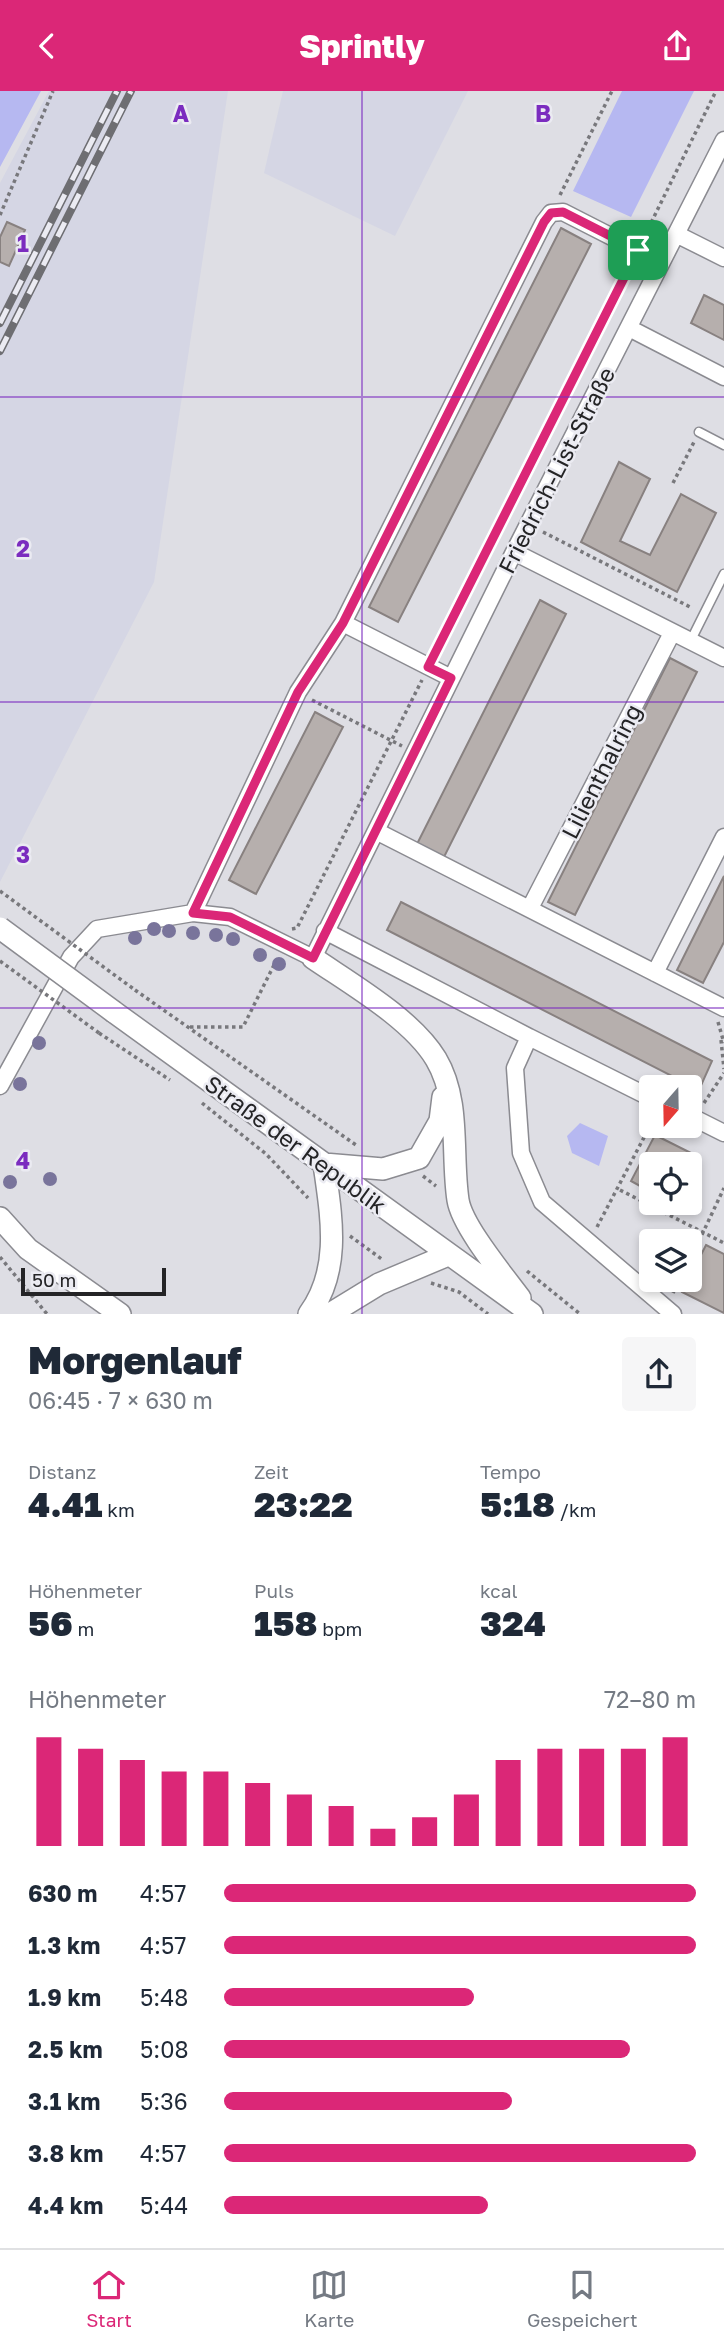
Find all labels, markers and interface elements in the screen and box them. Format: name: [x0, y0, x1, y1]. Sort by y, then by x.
icon: back: [28, 27, 66, 65]
text: Sprintly: [299, 27, 425, 65]
icon: share: [658, 27, 696, 65]
text: A: [173, 99, 190, 127]
text: B: [535, 99, 551, 127]
pin: [608, 220, 668, 280]
text: 1: [17, 229, 29, 257]
icon: arrive: [619, 231, 657, 269]
street label: Friedrich-List-Straße: [492, 362, 620, 578]
text: 2: [16, 534, 30, 562]
street label: Lilienthalring: [555, 699, 647, 843]
text: 3: [16, 840, 30, 868]
street label: Straße der Republik: [200, 1069, 392, 1219]
north arrow: [639, 1075, 702, 1137]
map controls: [639, 1075, 702, 1292]
text: 4: [16, 1146, 30, 1174]
button: locate: [639, 1152, 702, 1215]
button: layers: [639, 1229, 702, 1292]
scale bar: [21, 1265, 166, 1296]
text: 50 m: [32, 1268, 76, 1291]
text: Morgenlauf: [28, 1337, 242, 1382]
button: share: [622, 1337, 696, 1411]
text: 06:45 · 7 × 630 m: [28, 1386, 213, 1414]
text: Distanz: [28, 1460, 96, 1483]
text: Zeit: [254, 1460, 289, 1483]
text: Tempo: [480, 1460, 541, 1483]
text: 4.41: [28, 1483, 102, 1525]
text: 23:22: [254, 1483, 353, 1525]
text: 5:18: [480, 1483, 555, 1525]
text: km: [102, 1498, 135, 1521]
text: /km: [555, 1498, 596, 1521]
text: Höhenmeter: [28, 1579, 142, 1602]
text: Puls: [254, 1579, 294, 1602]
text: kcal: [480, 1579, 518, 1602]
text: 56: [28, 1602, 73, 1644]
text: 158: [254, 1602, 317, 1644]
text: 324: [480, 1602, 546, 1644]
text: m: [73, 1617, 94, 1640]
text: bpm: [317, 1617, 362, 1640]
text: Höhenmeter: [28, 1685, 166, 1713]
text: 72–80 m: [604, 1685, 696, 1713]
text: 630 m: [28, 1879, 97, 1907]
text: 4:57: [140, 1879, 186, 1907]
text: 1.3 km: [28, 1931, 100, 1959]
text: 4:57: [140, 1931, 186, 1959]
text: 1.9 km: [28, 1983, 101, 2011]
text: 5:48: [140, 1983, 188, 2011]
text: 2.5 km: [28, 2035, 103, 2063]
text: 5:08: [140, 2035, 189, 2063]
text: 3.1 km: [28, 2087, 100, 2115]
text: 5:36: [140, 2087, 188, 2115]
text: 3.8 km: [28, 2139, 103, 2167]
text: 4:57: [140, 2139, 186, 2167]
text: 4.4 km: [28, 2191, 103, 2219]
text: 5:44: [140, 2191, 188, 2219]
tab: Start: [86, 2266, 132, 2331]
tab: Karte: [304, 2266, 354, 2331]
tab: Gespeichert: [527, 2266, 638, 2331]

